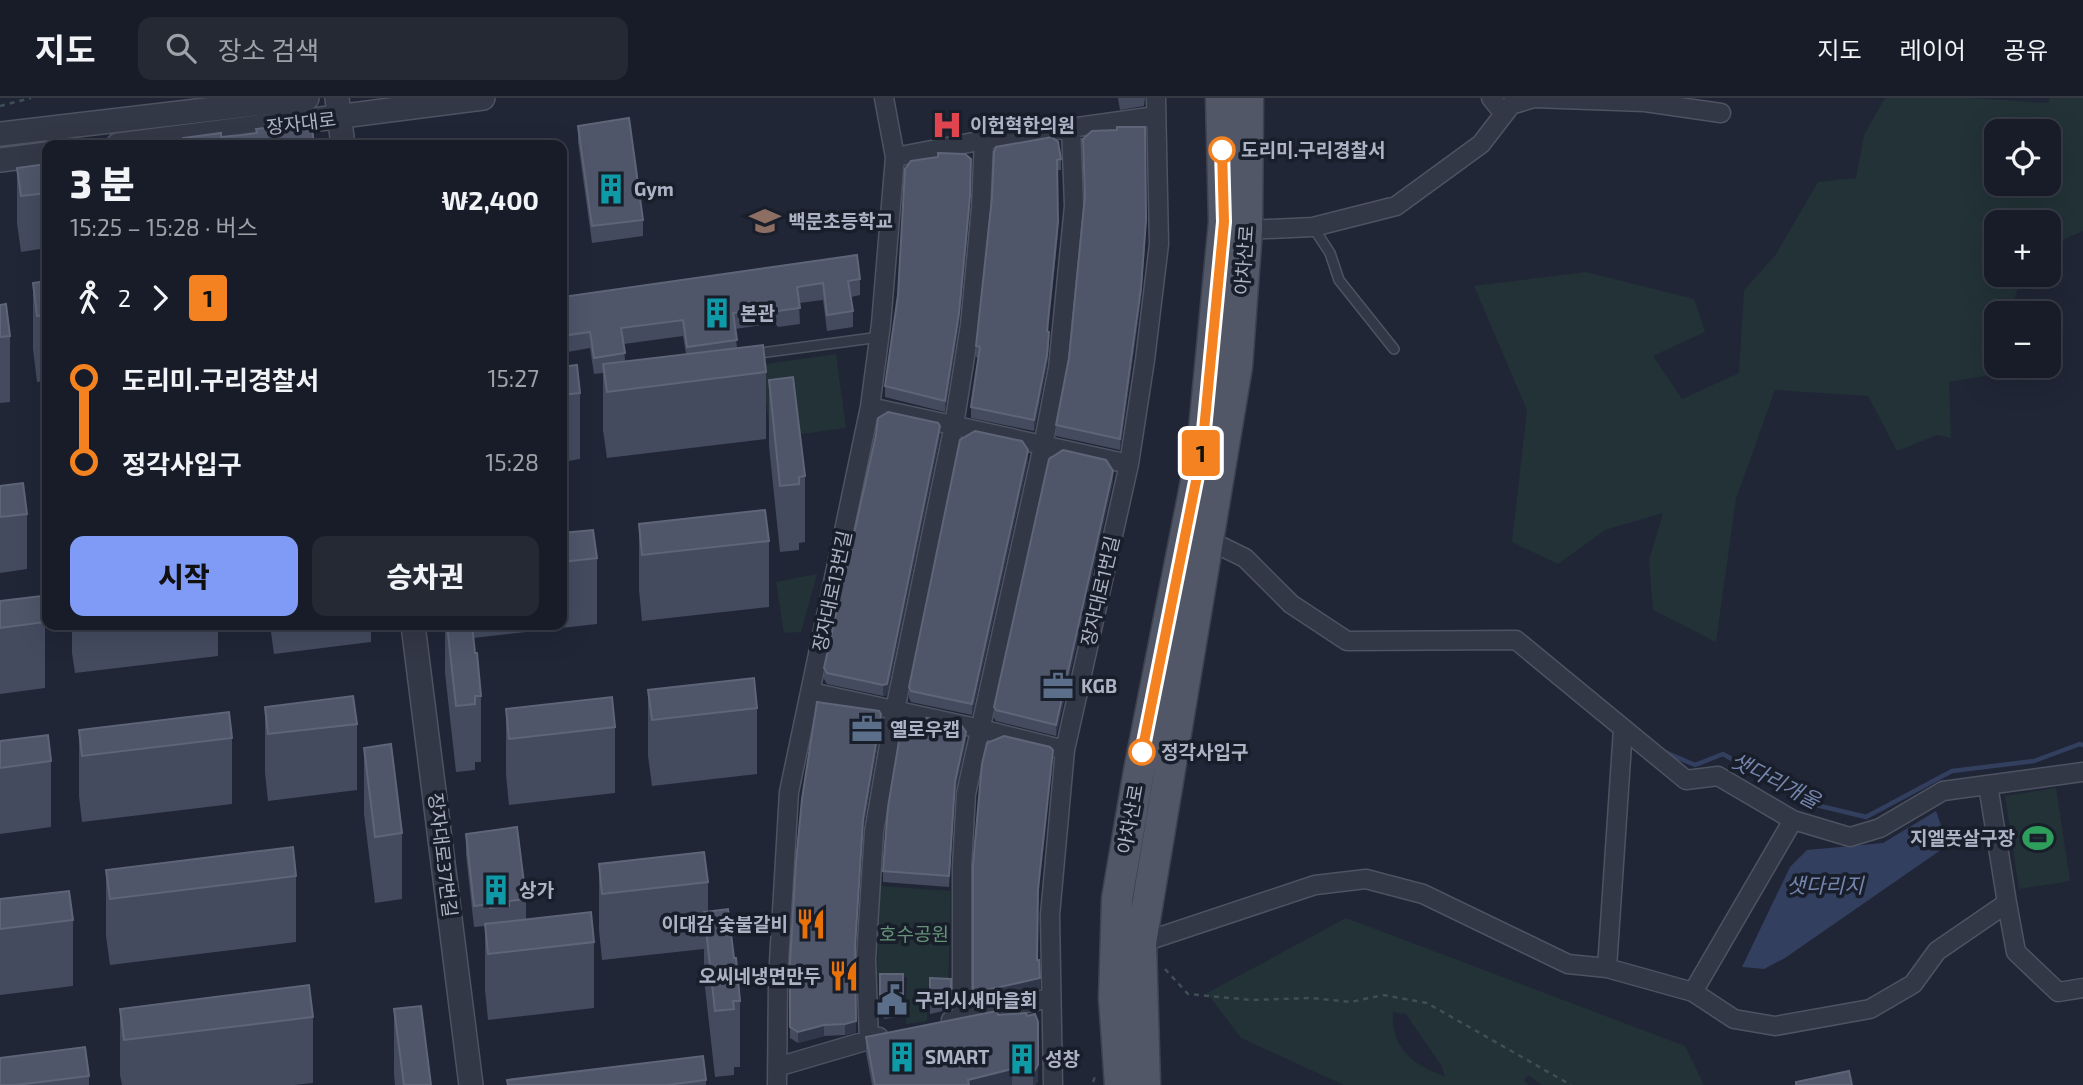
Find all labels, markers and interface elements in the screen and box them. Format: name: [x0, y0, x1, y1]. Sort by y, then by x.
search box: [138, 17, 628, 80]
text: 지도: [35, 29, 96, 69]
icon: search: [162, 29, 200, 67]
text: 장소 검색: [218, 34, 319, 65]
text: 지도: [1817, 35, 1862, 64]
text: 레이어: [1900, 35, 1966, 64]
text: 공유: [2004, 35, 2048, 64]
street label: 장자대로: [265, 107, 337, 138]
hospital icon: 이헌혁한의원: [930, 108, 964, 142]
place label: 이헌혁한의원: [970, 113, 1075, 136]
map controls: [1984, 119, 2061, 378]
button: locate: [1984, 119, 2061, 196]
marker: 도리미.구리경찰서: [1209, 137, 1235, 163]
place label: 도리미.구리경찰서: [1241, 138, 1385, 161]
text: 3 분: [70, 160, 135, 206]
building icon: Gym: [594, 172, 628, 206]
place label: Gym: [634, 177, 674, 201]
text: ₩2,400: [442, 184, 539, 215]
school or university icon: 백문초등학교: [748, 204, 782, 238]
place label: 백문초등학교: [788, 209, 893, 232]
button: +: [1984, 210, 2061, 287]
text: 15:25 – 15:28 · 버스: [70, 213, 258, 241]
street label: 아차산로: [1230, 224, 1257, 296]
icon: walk: [70, 279, 108, 317]
icon: forward: [141, 279, 179, 317]
text: 1: [203, 283, 213, 312]
text: 2: [118, 284, 131, 312]
building icon: 본관: [700, 296, 734, 330]
place label: 본관: [740, 301, 775, 324]
button: −: [1984, 301, 2061, 378]
text: 도리미.구리경찰서: [122, 364, 320, 395]
text: 15:27: [487, 364, 539, 392]
line badge: 1: [1178, 430, 1224, 476]
text: 1: [1196, 438, 1206, 467]
text: 정각사입구: [122, 448, 242, 479]
text: 15:28: [485, 448, 539, 476]
street label: 장자대로13번길: [807, 528, 856, 653]
street label: 장자대로1번길: [1076, 534, 1123, 648]
button: 시작: [70, 536, 298, 616]
button: 승차권: [312, 536, 539, 616]
office icon: KGB: [1041, 669, 1075, 703]
place label: KGB: [1081, 674, 1117, 697]
office icon: 옐로우캡: [850, 712, 884, 746]
place label: 옐로우캡: [890, 717, 960, 740]
marker: 정각사입구: [1129, 739, 1155, 765]
place label: 정각사입구: [1161, 740, 1248, 763]
water label: 샛다리개울: [1727, 747, 1826, 813]
street label: 아차산로: [1112, 782, 1147, 855]
street label: 장자대로37번길: [424, 791, 463, 918]
sports icon: 지엘풋살구장: [2021, 821, 2055, 855]
place label: 지엘풋살구장: [1910, 826, 2015, 849]
water label: 샛다리지: [1786, 872, 1865, 897]
building icon: 상가: [479, 873, 513, 907]
place label: 상가: [519, 878, 554, 901]
restaurant icon: 이대감 숯불갈비: [794, 907, 828, 941]
place label: 이대감 숯불갈비: [662, 912, 788, 935]
park label: 호수공원: [879, 922, 949, 945]
restaurant icon: 오씨네냉면만두: [827, 959, 861, 993]
place label: 오씨네냉면만두: [699, 964, 821, 987]
public building icon: 구리시새마을회: [875, 983, 909, 1017]
place label: 구리시새마을회: [915, 988, 1037, 1011]
building icon: SMART: [885, 1040, 919, 1074]
building icon: 성창: [1005, 1042, 1039, 1076]
place label: SMART: [925, 1045, 990, 1068]
place label: 성창: [1045, 1047, 1080, 1070]

